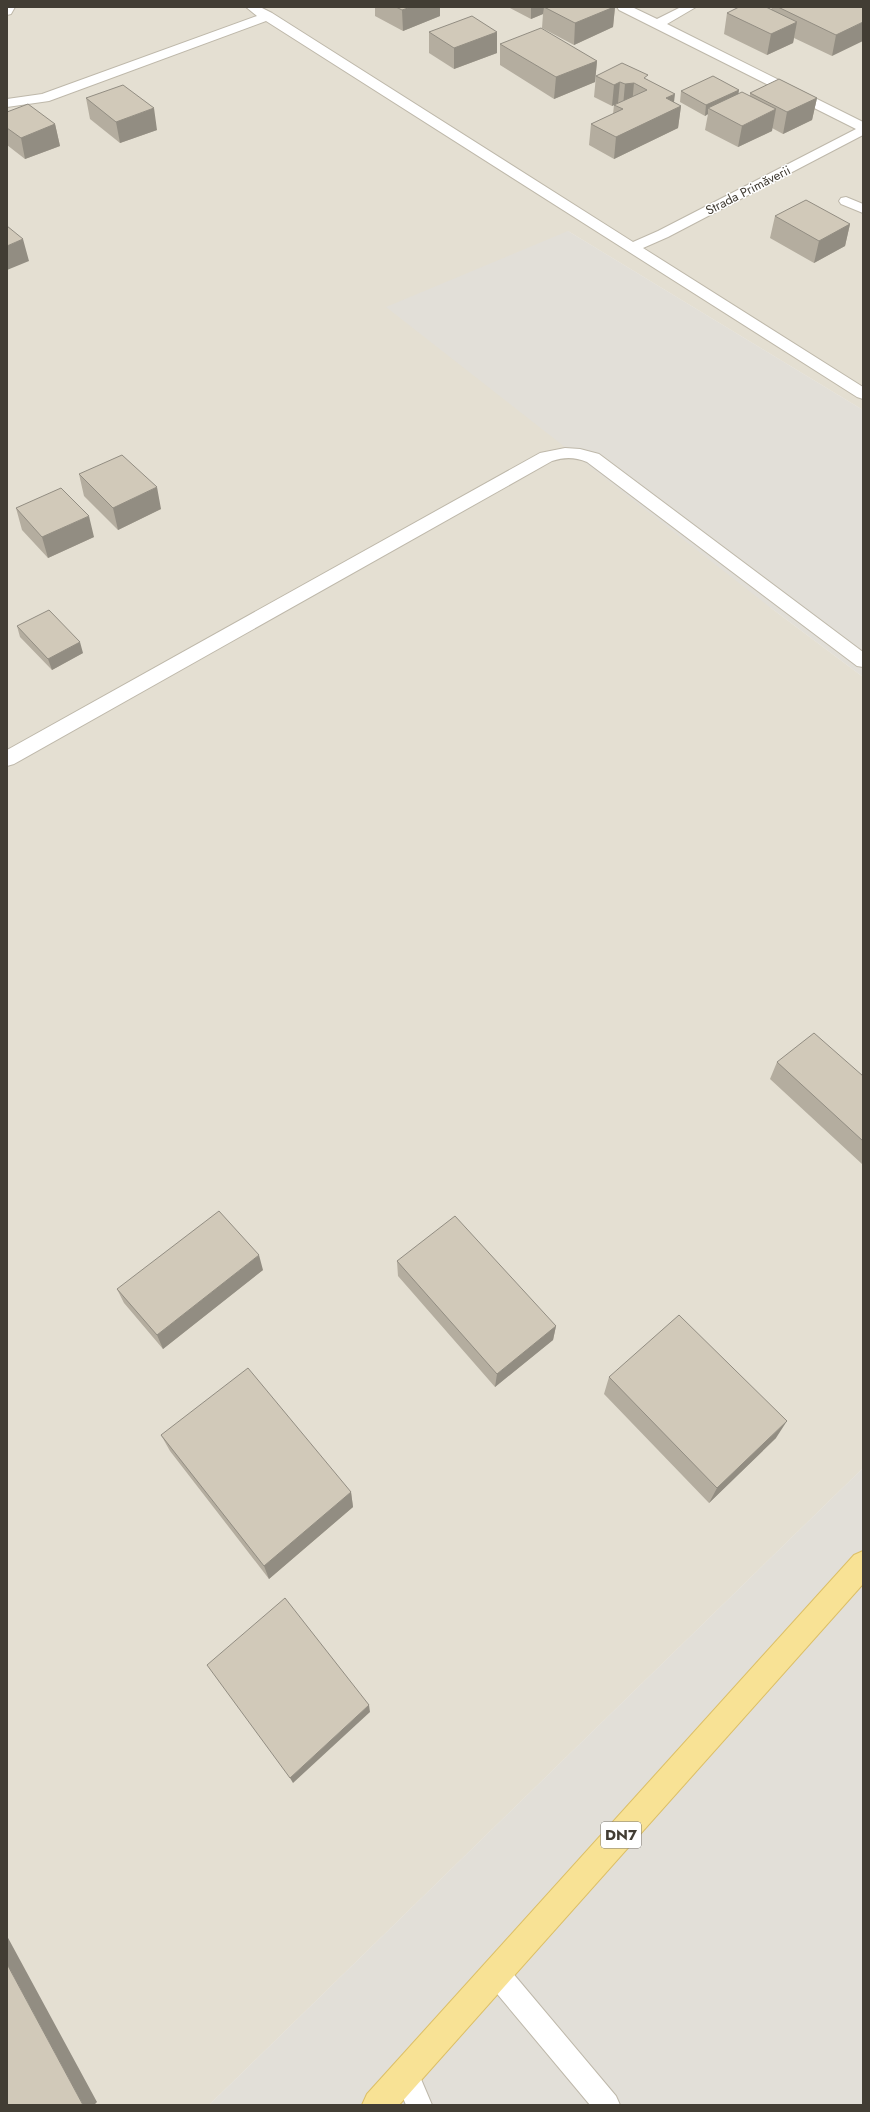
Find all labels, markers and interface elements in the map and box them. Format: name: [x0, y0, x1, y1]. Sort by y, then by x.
street label: Strada Primăverii: [702, 160, 794, 220]
road number: DN7: [601, 1822, 641, 1848]

